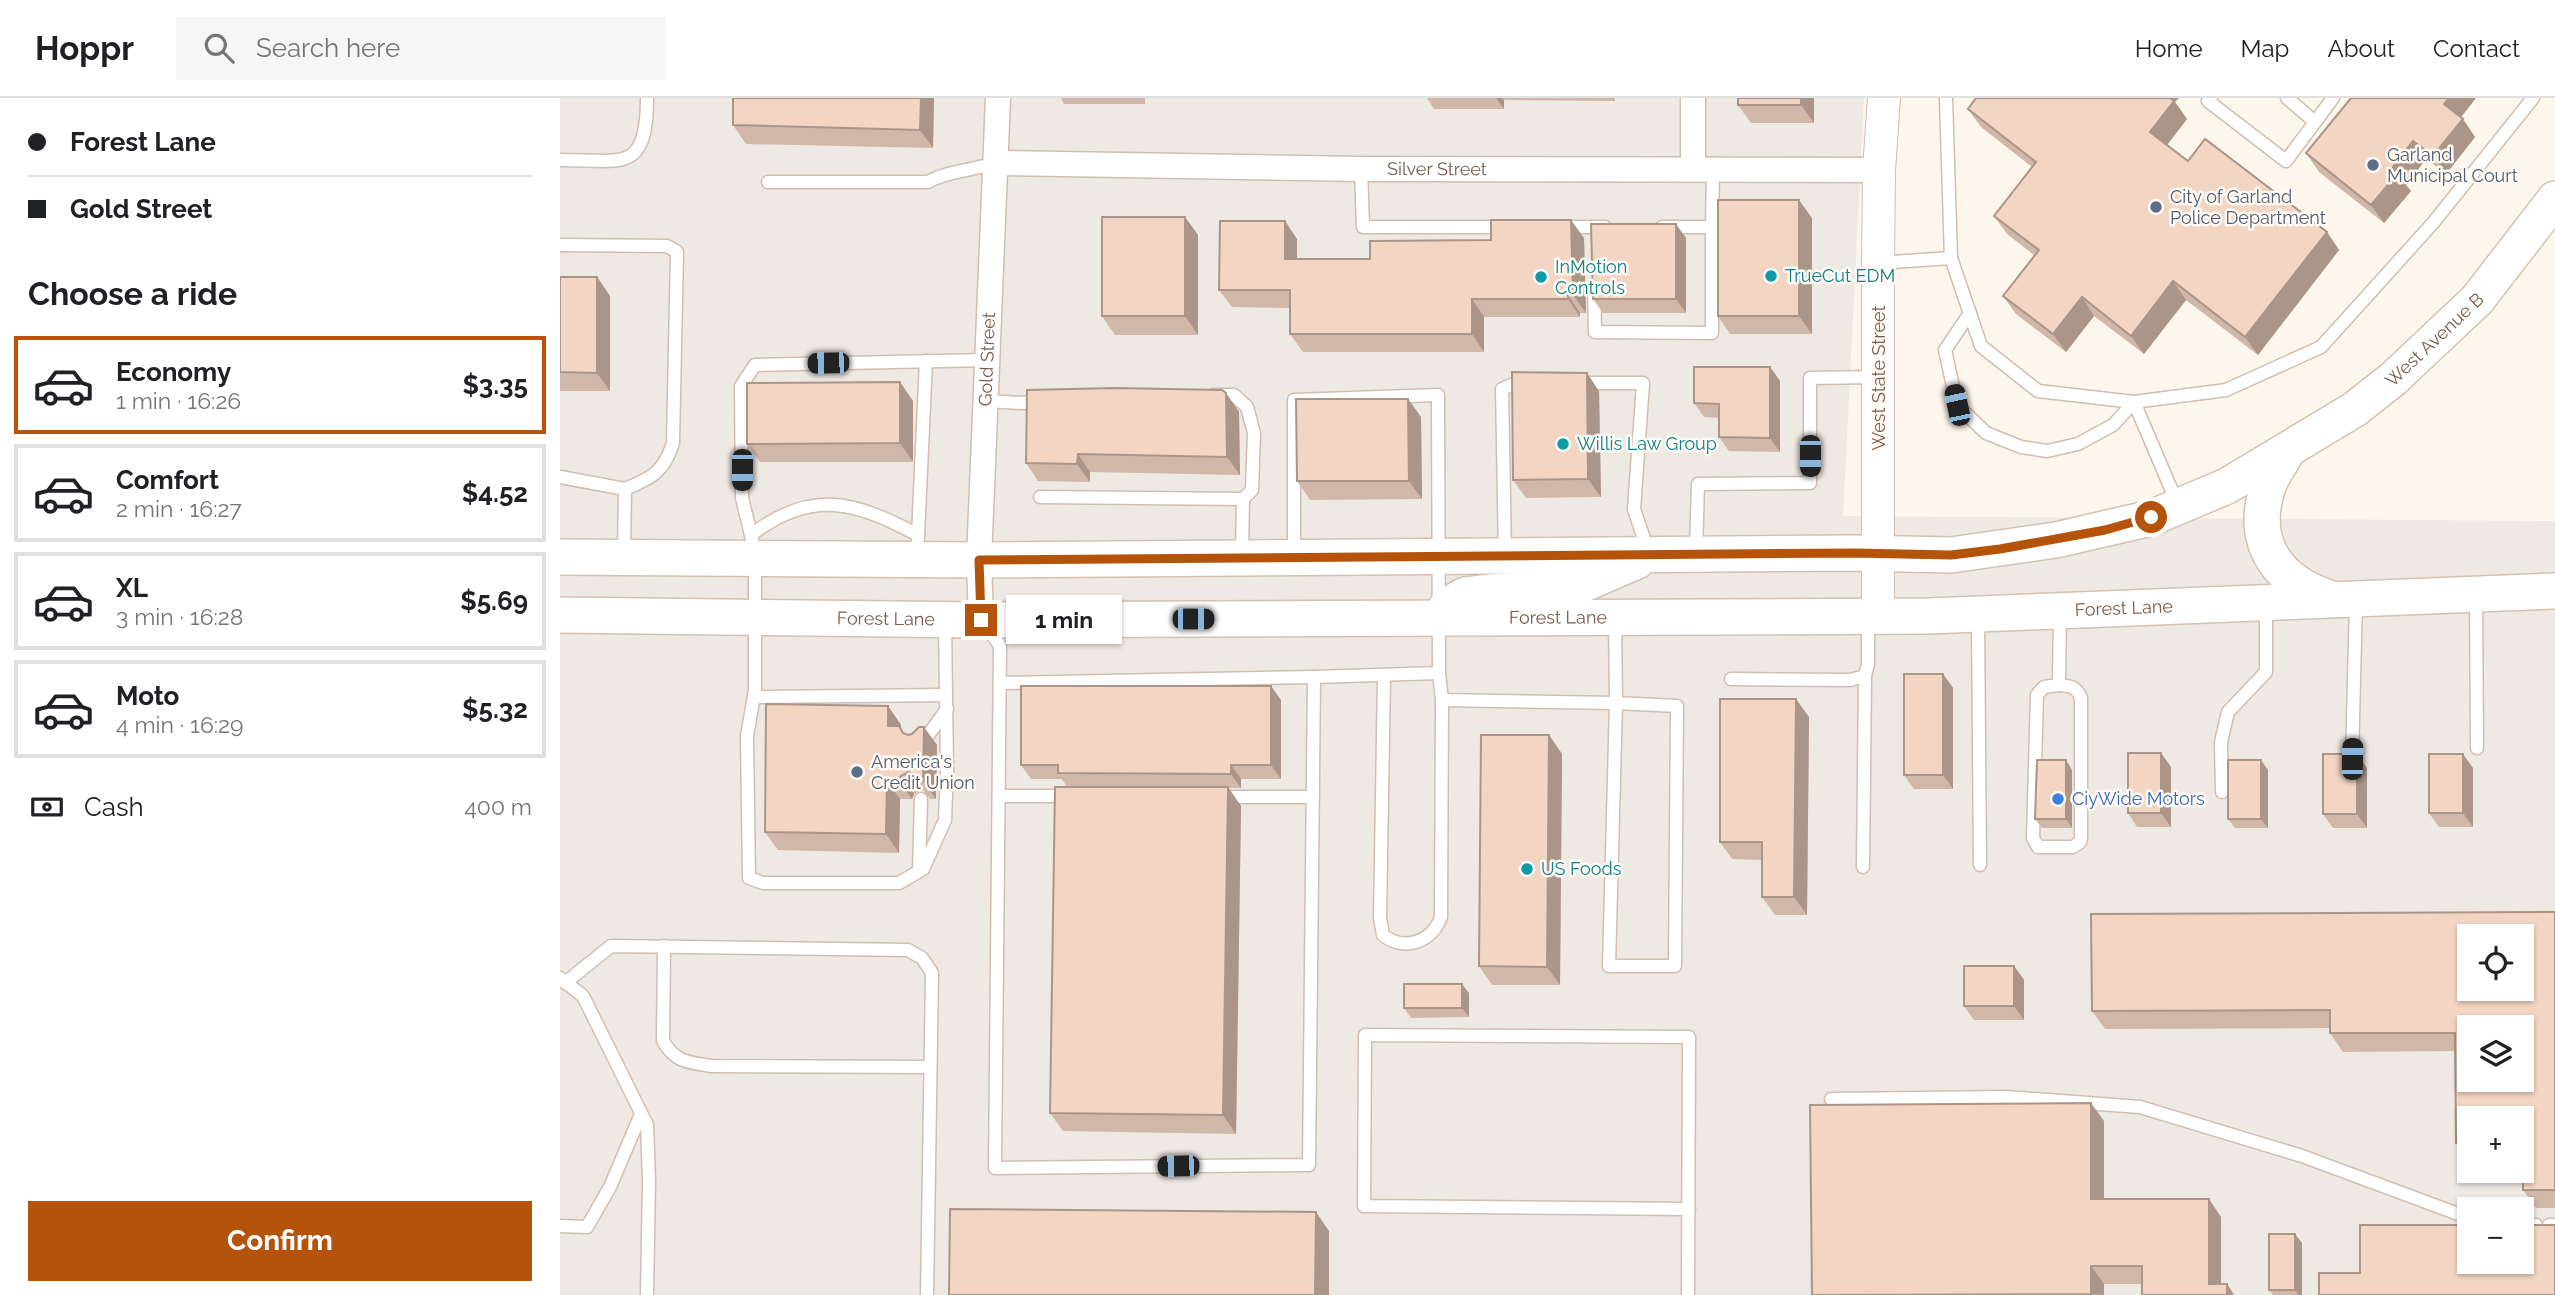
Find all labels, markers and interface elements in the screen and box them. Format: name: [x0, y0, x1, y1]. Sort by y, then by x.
search box: [176, 17, 666, 80]
text: Hoppr: [35, 29, 134, 68]
icon: search: [200, 29, 238, 67]
text: Search here: [256, 33, 400, 63]
text: Home: [2135, 34, 2203, 63]
text: Map: [2241, 34, 2289, 63]
text: About: [2327, 34, 2395, 63]
text: Contact: [2433, 34, 2520, 63]
text: Forest Lane: [70, 127, 216, 157]
place label: Garland Municipal Court: [2387, 144, 2518, 186]
marker: Garland Municipal Court: [2365, 157, 2381, 173]
street label: Silver Street: [1387, 158, 1487, 179]
place label: City of Garland Police Department: [2170, 186, 2326, 228]
text: Gold Street: [70, 194, 212, 224]
marker: City of Garland Police Department: [2148, 199, 2164, 215]
place label: InMotion Controls: [1555, 256, 1627, 298]
place label: TrueCut EDM: [1785, 265, 1895, 286]
marker: TrueCut EDM: [1763, 268, 1779, 284]
marker: InMotion Controls: [1533, 269, 1549, 285]
text: Choose a ride: [28, 275, 237, 312]
street label: West Avenue B: [2381, 288, 2488, 391]
street label: West State Street: [1868, 306, 1889, 450]
street label: Gold Street: [974, 312, 999, 407]
car: [807, 352, 850, 374]
icon: car: [32, 354, 95, 417]
text: Economy: [116, 357, 231, 387]
text: $3.35: [462, 370, 528, 400]
car: [1943, 382, 1972, 428]
text: 1 min · 16:26: [116, 387, 241, 414]
place label: Willis Law Group: [1577, 433, 1717, 454]
car: [1800, 435, 1821, 477]
marker: Willis Law Group: [1555, 436, 1571, 452]
car: [732, 449, 753, 491]
icon: car: [32, 462, 95, 525]
text: Comfort: [116, 465, 219, 495]
text: $4.52: [462, 478, 528, 508]
text: 2 min · 16:27: [116, 495, 242, 522]
route start: [2135, 501, 2167, 533]
icon: car: [32, 570, 95, 633]
text: XL: [116, 573, 148, 603]
text: $5.69: [460, 586, 528, 616]
street label: Forest Lane: [2074, 595, 2174, 620]
callout: 1 min: [1006, 596, 1121, 644]
text: 3 min · 16:28: [116, 603, 243, 630]
route end: [965, 604, 997, 636]
text: 1 min: [1035, 606, 1093, 633]
street label: Forest Lane: [1509, 606, 1607, 628]
street label: Forest Lane: [837, 607, 936, 629]
car: [1173, 609, 1215, 630]
icon: car: [32, 678, 95, 741]
text: Moto: [116, 681, 179, 711]
text: $5.32: [462, 694, 528, 724]
text: 4 min · 16:29: [116, 711, 244, 738]
car: [2342, 738, 2363, 780]
place label: America's Credit Union: [871, 751, 975, 793]
marker: America's Credit Union: [849, 764, 865, 780]
icon: cash: [28, 788, 66, 826]
place label: CiyWide Motors: [2072, 788, 2205, 809]
marker: CiyWide Motors: [2050, 791, 2066, 807]
text: Cash: [84, 792, 144, 822]
text: 400 m: [464, 793, 532, 820]
place label: US Foods: [1541, 858, 1622, 879]
marker: US Foods: [1519, 861, 1535, 877]
map controls: [2457, 924, 2534, 1274]
button: locate: [2457, 924, 2534, 1001]
button: layers: [2457, 1015, 2534, 1092]
button: +: [2457, 1106, 2534, 1183]
car: [1157, 1155, 1200, 1177]
button: −: [2457, 1197, 2534, 1274]
button: Confirm: [28, 1201, 532, 1281]

